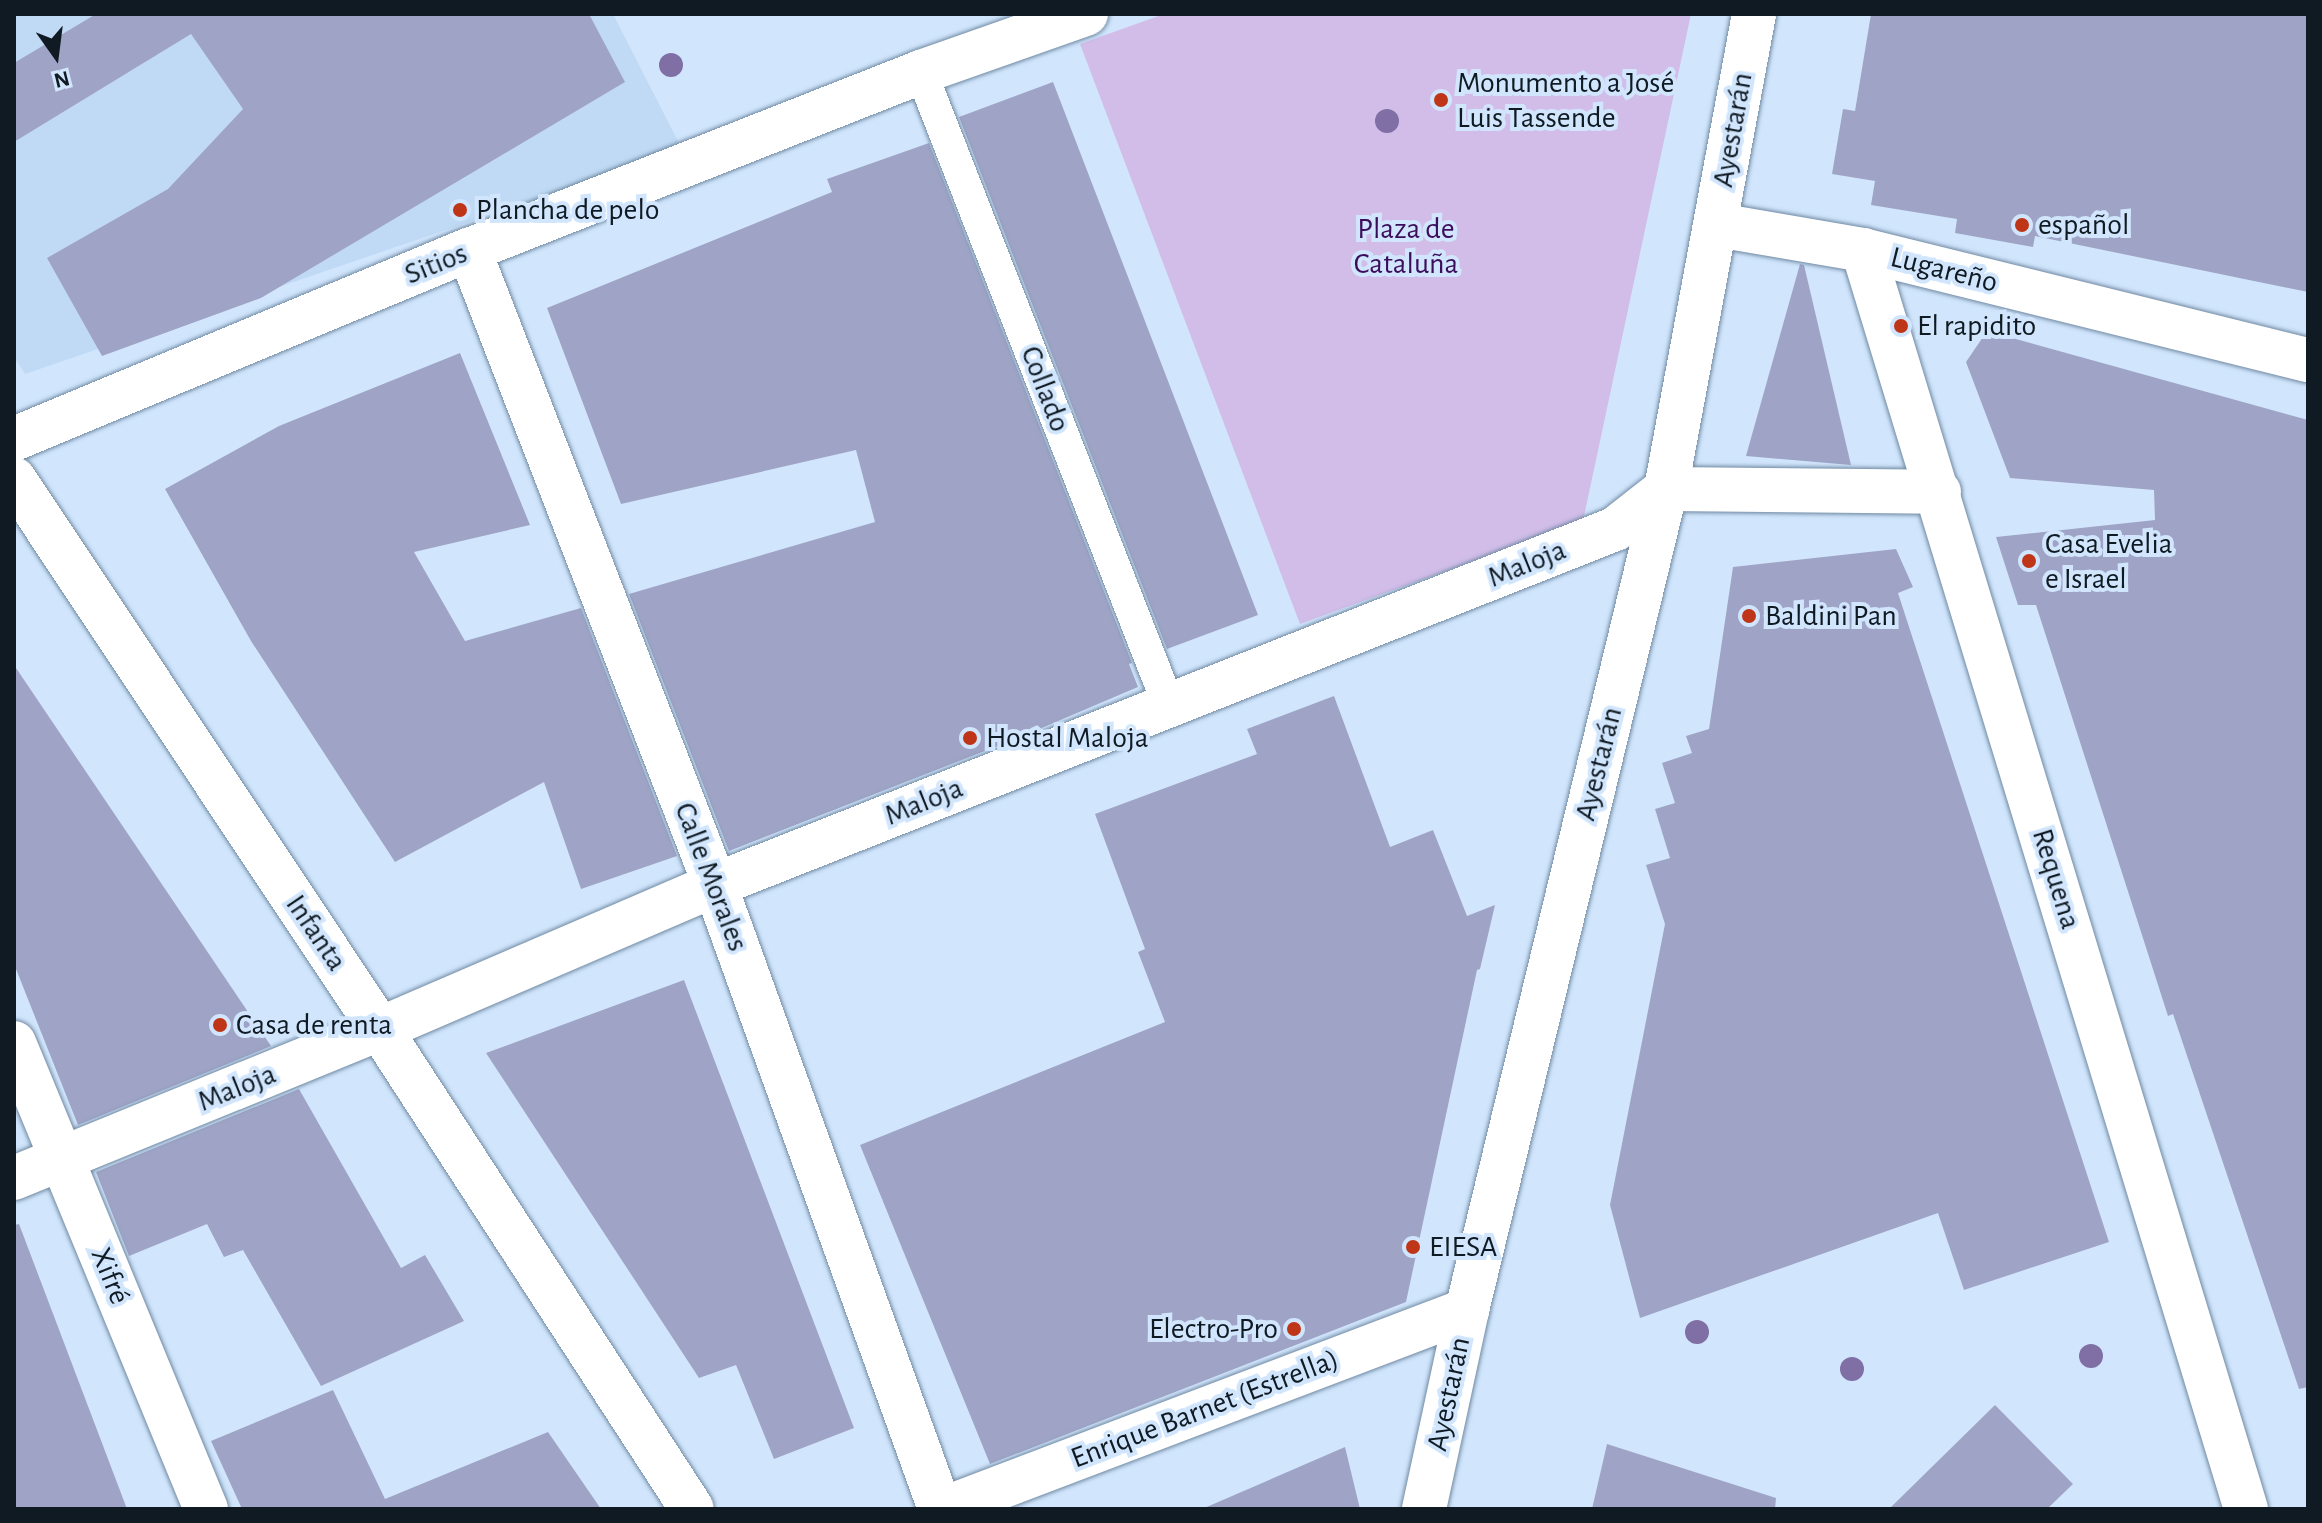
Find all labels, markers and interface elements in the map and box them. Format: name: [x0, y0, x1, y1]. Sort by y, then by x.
north arrow: [16, 16, 96, 96]
place label: Monumento a José Luis Tassende: [1457, 65, 1674, 136]
text: N: [52, 67, 72, 92]
street label: Ayestarán: [1705, 70, 1761, 190]
marker: Monumento a José Luis Tassende: [1432, 91, 1450, 109]
place label: Plancha de pelo: [476, 192, 660, 228]
marker: Plancha de pelo: [451, 201, 469, 219]
place label: español: [2038, 207, 2129, 243]
park label: Plaza de Cataluña: [1354, 211, 1458, 282]
marker: español: [2013, 216, 2031, 234]
street label: Sitios: [400, 235, 472, 293]
street label: Lugareño: [1887, 239, 2001, 301]
place label: El rapidito: [1917, 308, 2036, 344]
marker: El rapidito: [1892, 317, 1910, 335]
street label: Collado: [1012, 341, 1078, 437]
place label: Casa Evelia e Israel: [2045, 526, 2173, 596]
street label: Maloja: [1483, 532, 1571, 596]
marker: Casa Evelia e Israel: [2020, 552, 2038, 570]
place label: Baldini Pan: [1765, 598, 1897, 634]
marker: Baldini Pan: [1740, 607, 1758, 625]
street label: Ayestarán: [1568, 704, 1630, 824]
place label: Hostal Maloja: [986, 720, 1149, 756]
marker: Hostal Maloja: [961, 729, 979, 747]
street label: Maloja: [880, 770, 968, 834]
street label: Calle Morales: [666, 798, 756, 956]
street label: Requena: [2024, 824, 2088, 934]
street label: Infanta: [278, 888, 354, 978]
place label: Casa de renta: [236, 1007, 392, 1043]
marker: Casa de renta: [211, 1016, 229, 1034]
street label: Maloja: [193, 1056, 281, 1120]
place label: EIESA: [1429, 1229, 1497, 1265]
marker: EIESA: [1404, 1238, 1422, 1256]
street label: Xifré: [83, 1243, 137, 1309]
place label: Electro-Pro: [1149, 1311, 1278, 1347]
marker: Electro-Pro: [1285, 1320, 1303, 1338]
street label: Ayestarán: [1419, 1334, 1479, 1454]
street label: Enrique Barnet (Estrella): [1066, 1341, 1344, 1477]

